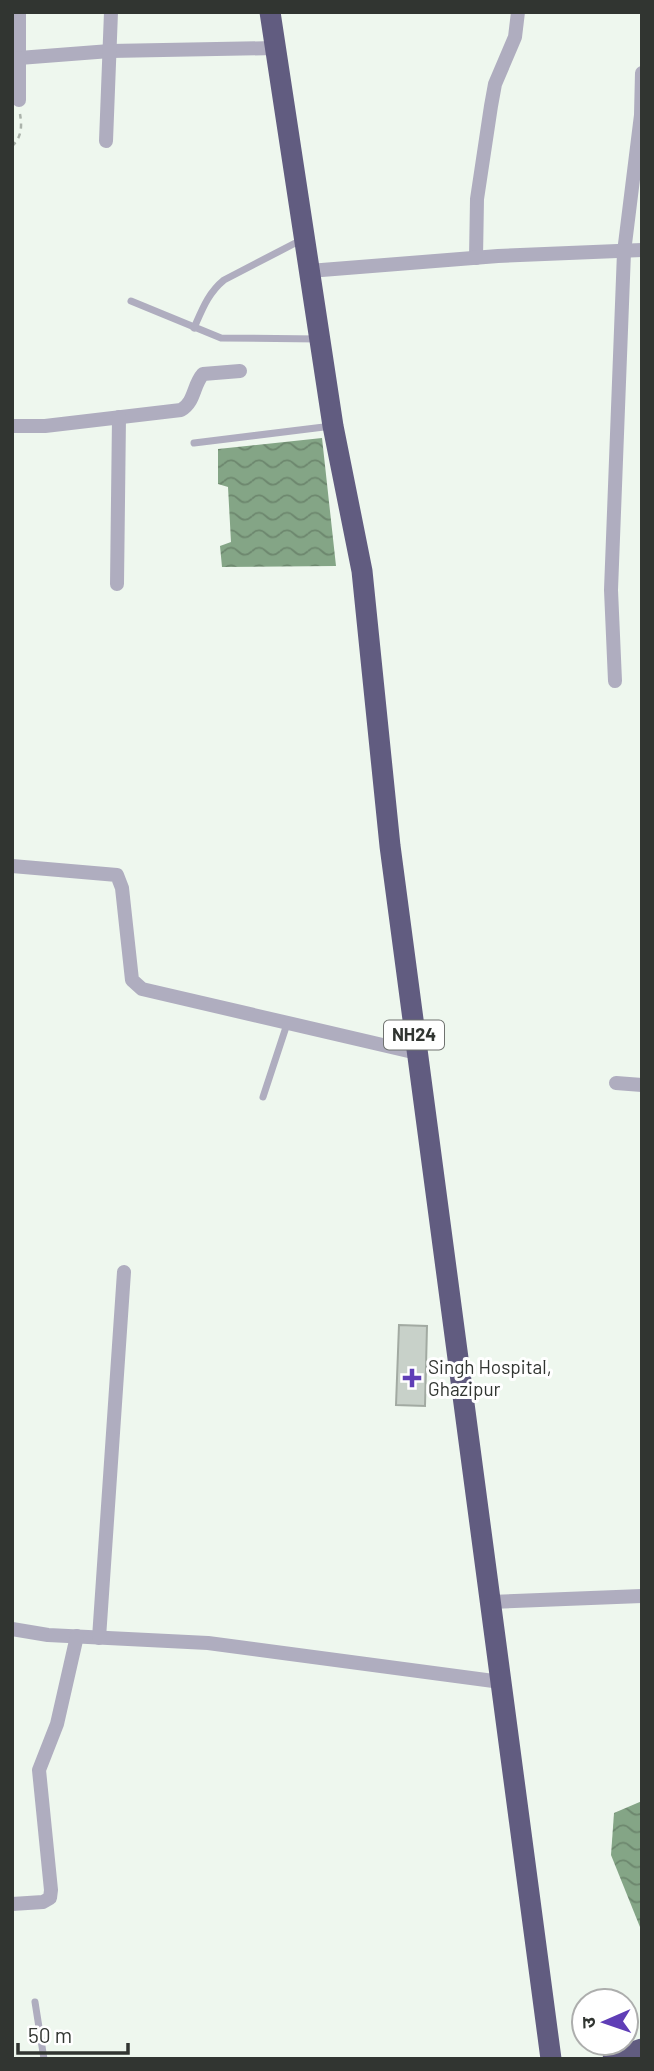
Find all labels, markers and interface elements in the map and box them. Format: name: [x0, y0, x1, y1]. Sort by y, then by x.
road number: NH24: [384, 1020, 444, 1050]
place label: Singh Hospital, Ghazipur: [428, 1355, 552, 1400]
marker: Singh Hospital, Ghazipur: [402, 1368, 422, 1388]
north arrow: [570, 1987, 640, 2057]
scale bar: [18, 2011, 128, 2056]
text: उ: [576, 2016, 599, 2029]
text: 50 m: [28, 2022, 72, 2047]

